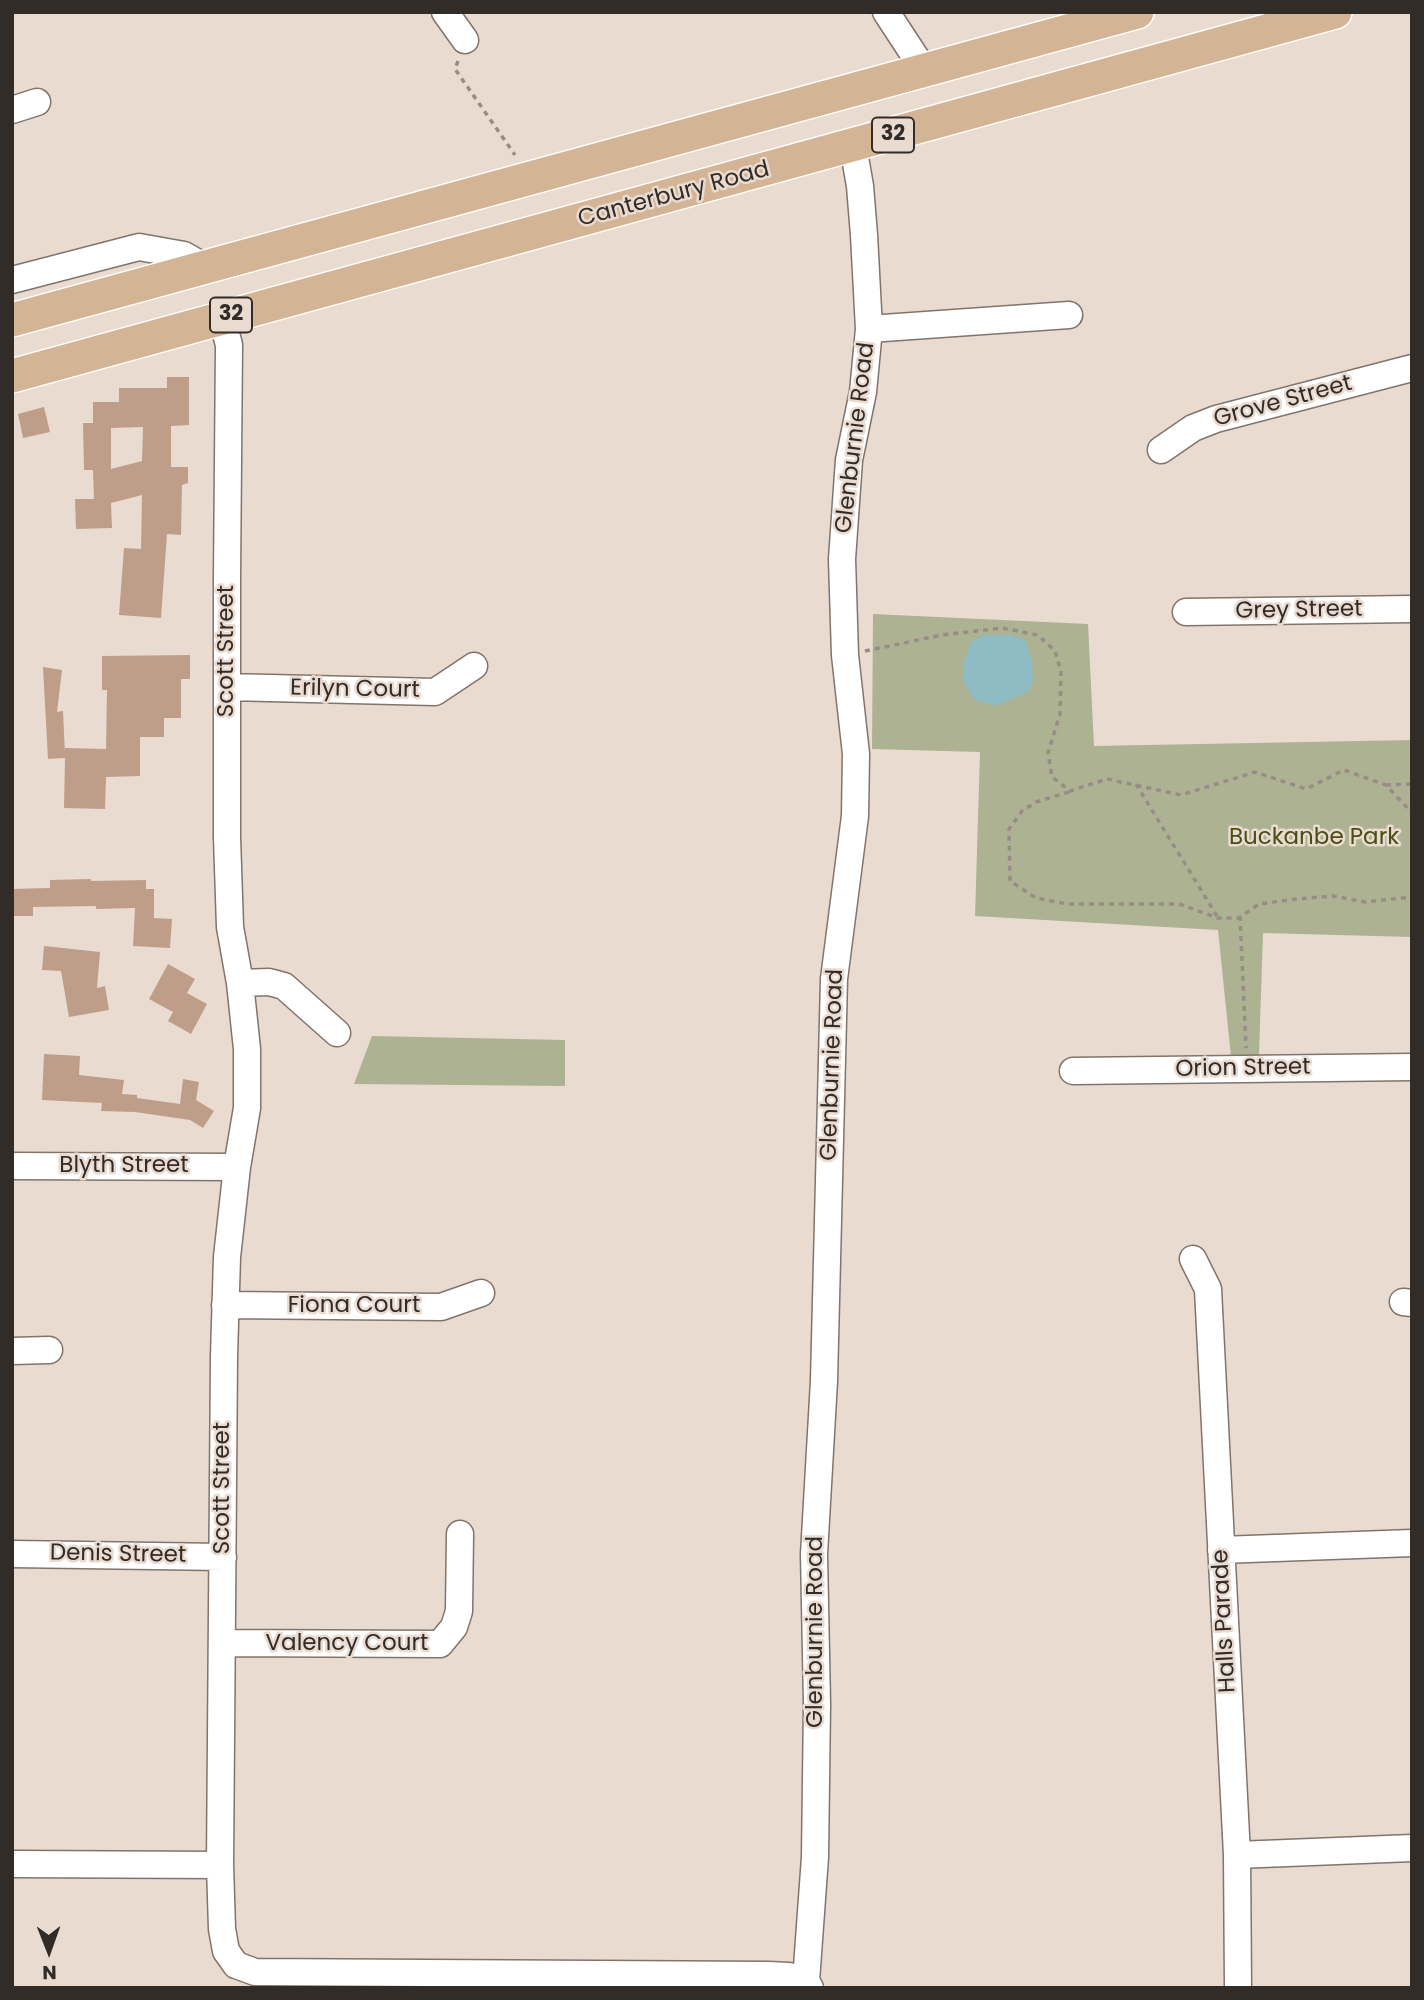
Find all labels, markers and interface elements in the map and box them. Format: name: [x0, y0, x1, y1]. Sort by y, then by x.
road number: 32: [872, 118, 914, 152]
street label: Canterbury Road: [575, 156, 773, 234]
road number: 32: [210, 298, 252, 332]
street label: Glenburnie Road: [831, 341, 881, 535]
street label: Grove Street: [1211, 370, 1355, 434]
street label: Scott Street: [213, 585, 241, 717]
street label: Grey Street: [1235, 596, 1363, 626]
street label: Erilyn Court: [290, 675, 420, 705]
park label: Buckanbe Park: [1229, 824, 1399, 852]
street label: Glenburnie Road: [816, 969, 850, 1161]
street label: Orion Street: [1175, 1054, 1311, 1084]
street label: Blyth Street: [59, 1152, 189, 1180]
street label: Fiona Court: [288, 1292, 420, 1320]
street label: Scott Street: [209, 1422, 237, 1554]
street label: Glenburnie Road: [802, 1536, 830, 1728]
street label: Denis Street: [50, 1540, 186, 1570]
street label: Halls Parade: [1207, 1549, 1243, 1693]
street label: Valency Court: [266, 1630, 428, 1658]
north arrow: [14, 1916, 84, 1986]
text: N: [42, 1959, 57, 1986]

